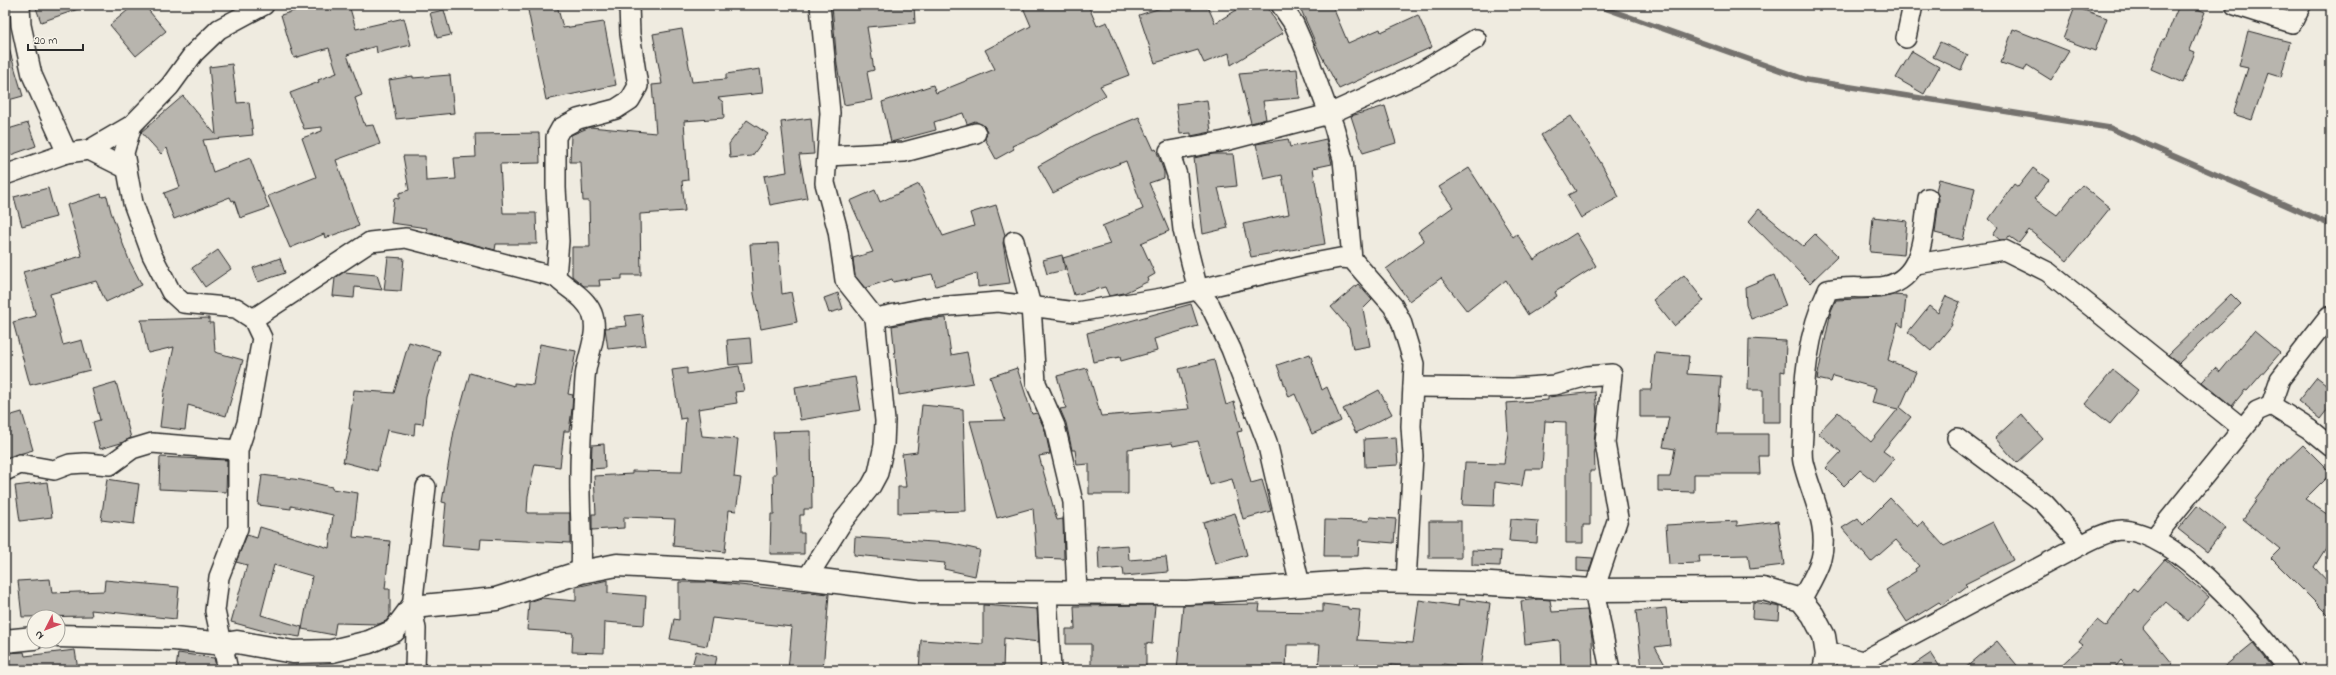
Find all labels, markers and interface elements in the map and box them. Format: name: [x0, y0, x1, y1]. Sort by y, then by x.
scale bar: [28, 26, 83, 52]
text: 20 m: [34, 32, 57, 50]
north arrow: [26, 609, 66, 649]
text: N: [31, 627, 48, 643]

